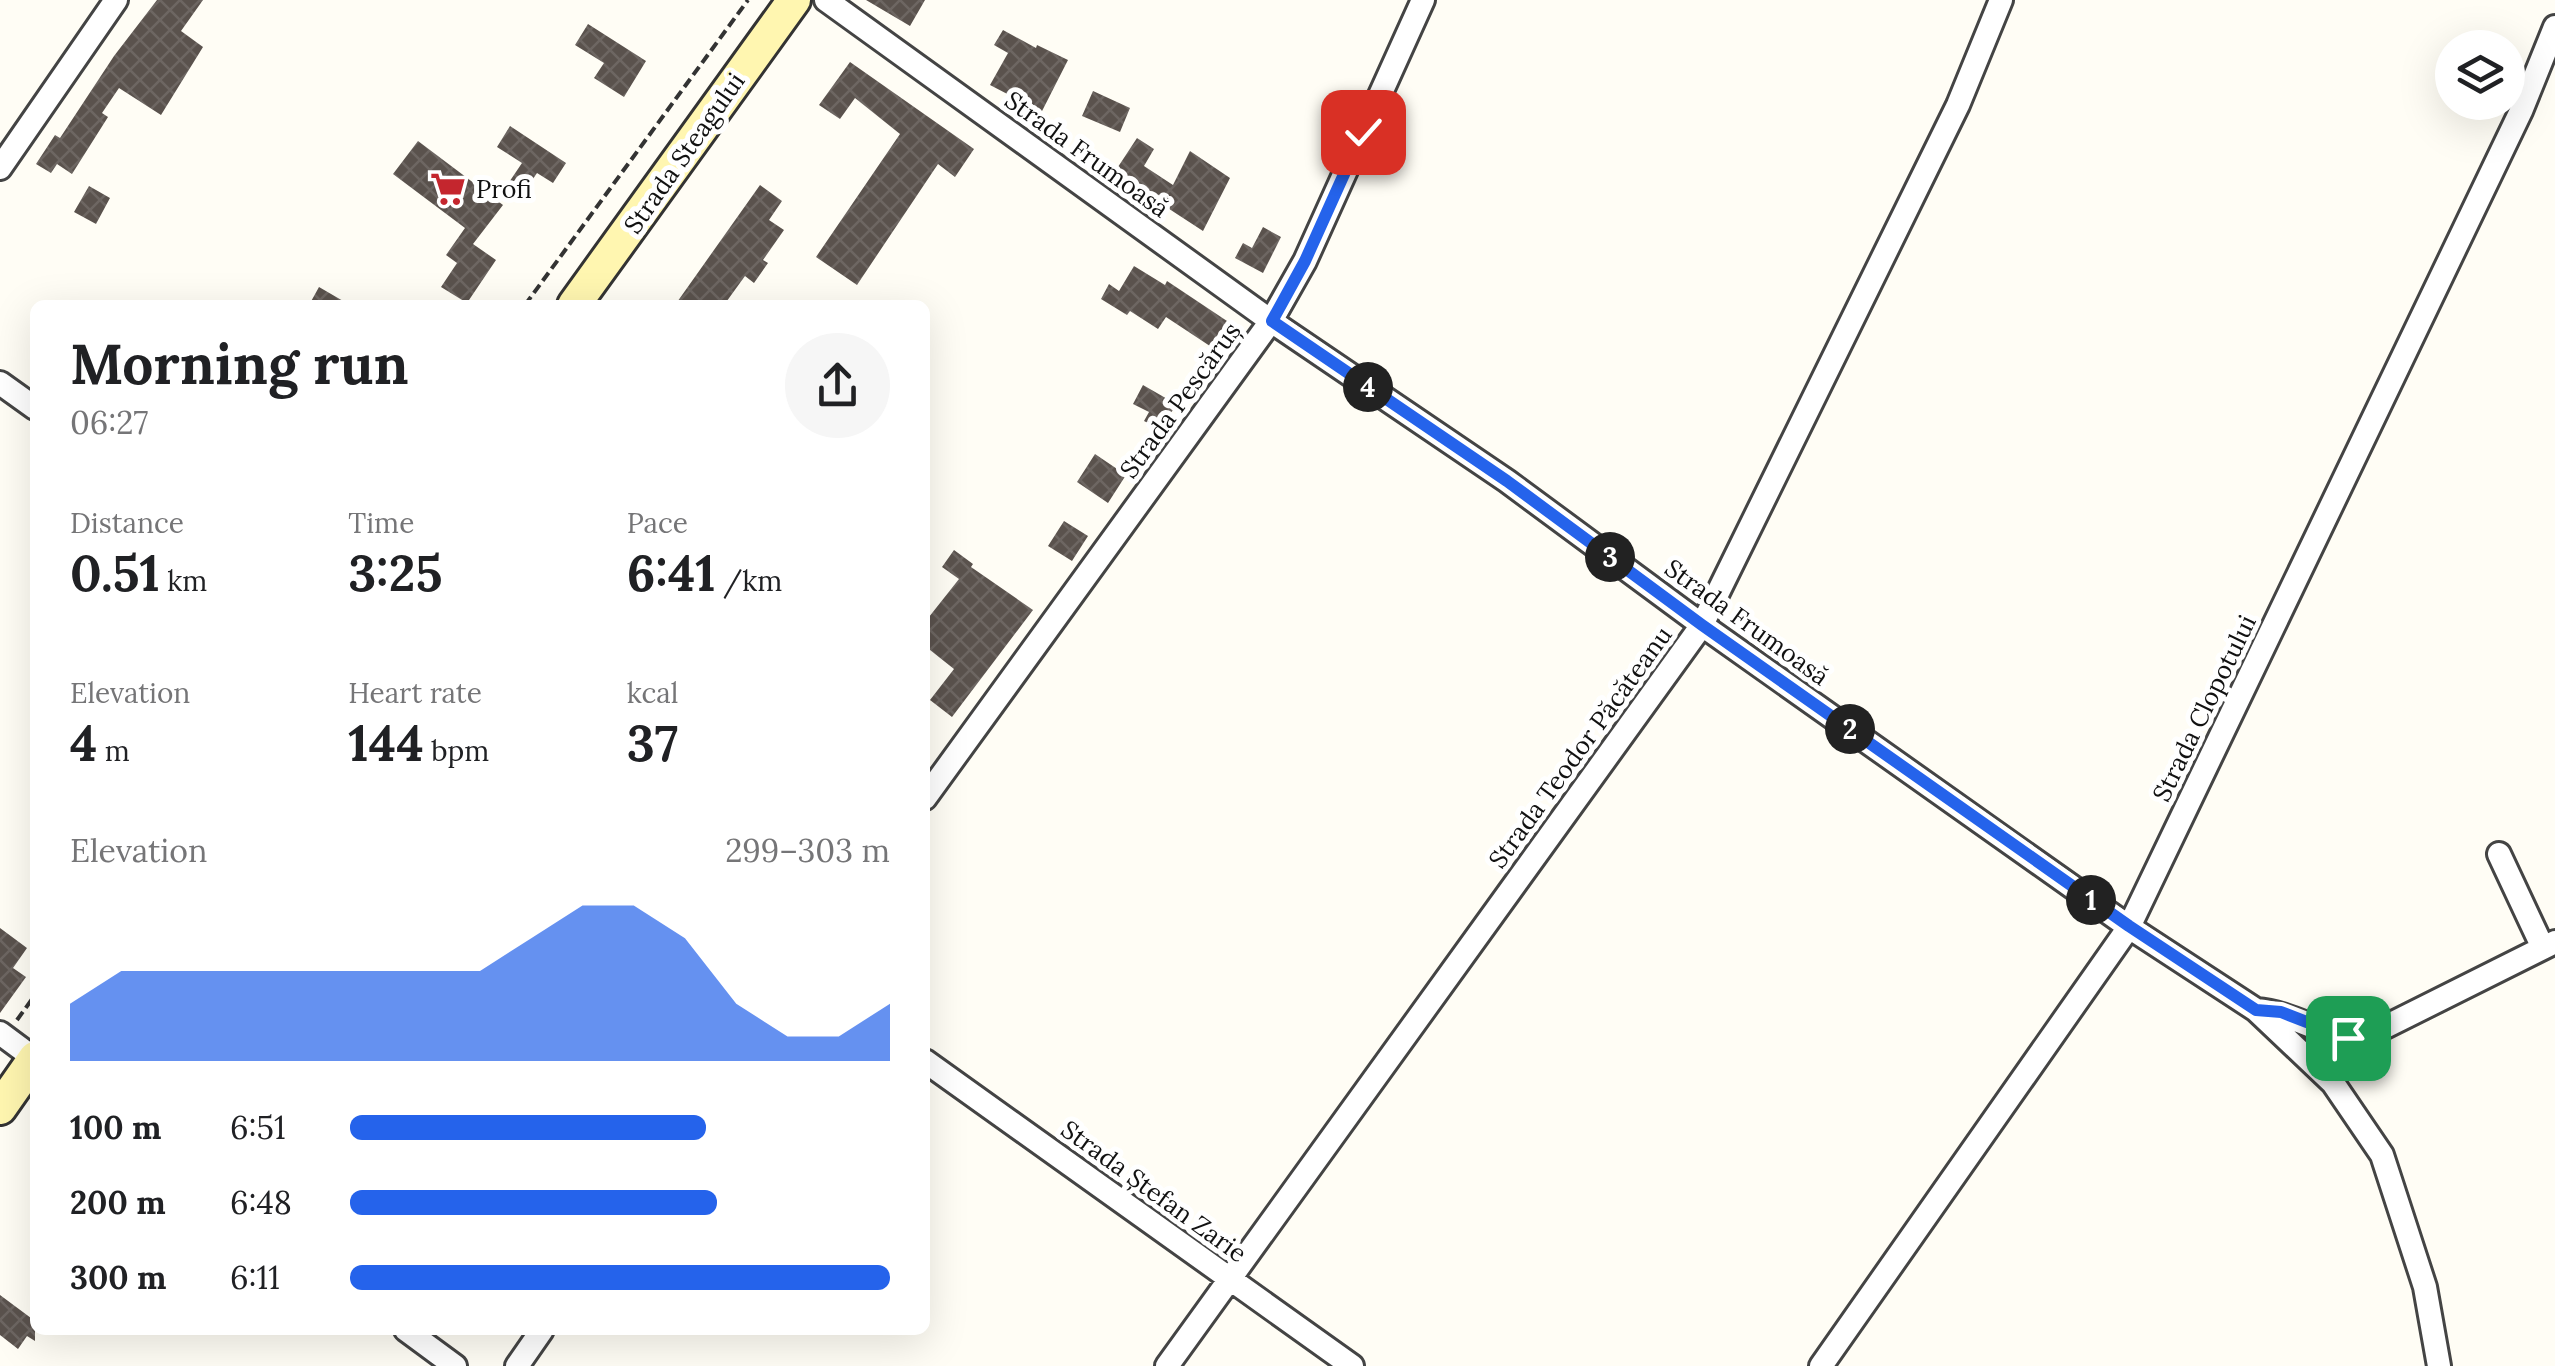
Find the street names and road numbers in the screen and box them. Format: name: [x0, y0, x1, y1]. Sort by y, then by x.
street label: Strada Steagului: [617, 66, 751, 240]
street label: Strada Frumoasă: [999, 84, 1175, 224]
street label: Strada Pescăruș: [1113, 316, 1247, 484]
street label: Strada Frumoasă: [1659, 552, 1835, 692]
street label: Strada Clopotului: [2145, 610, 2263, 806]
street label: Strada Teodor Păcăteanu: [1481, 620, 1679, 874]
street label: Strada Ștefan Zarie: [1055, 1113, 1253, 1269]

